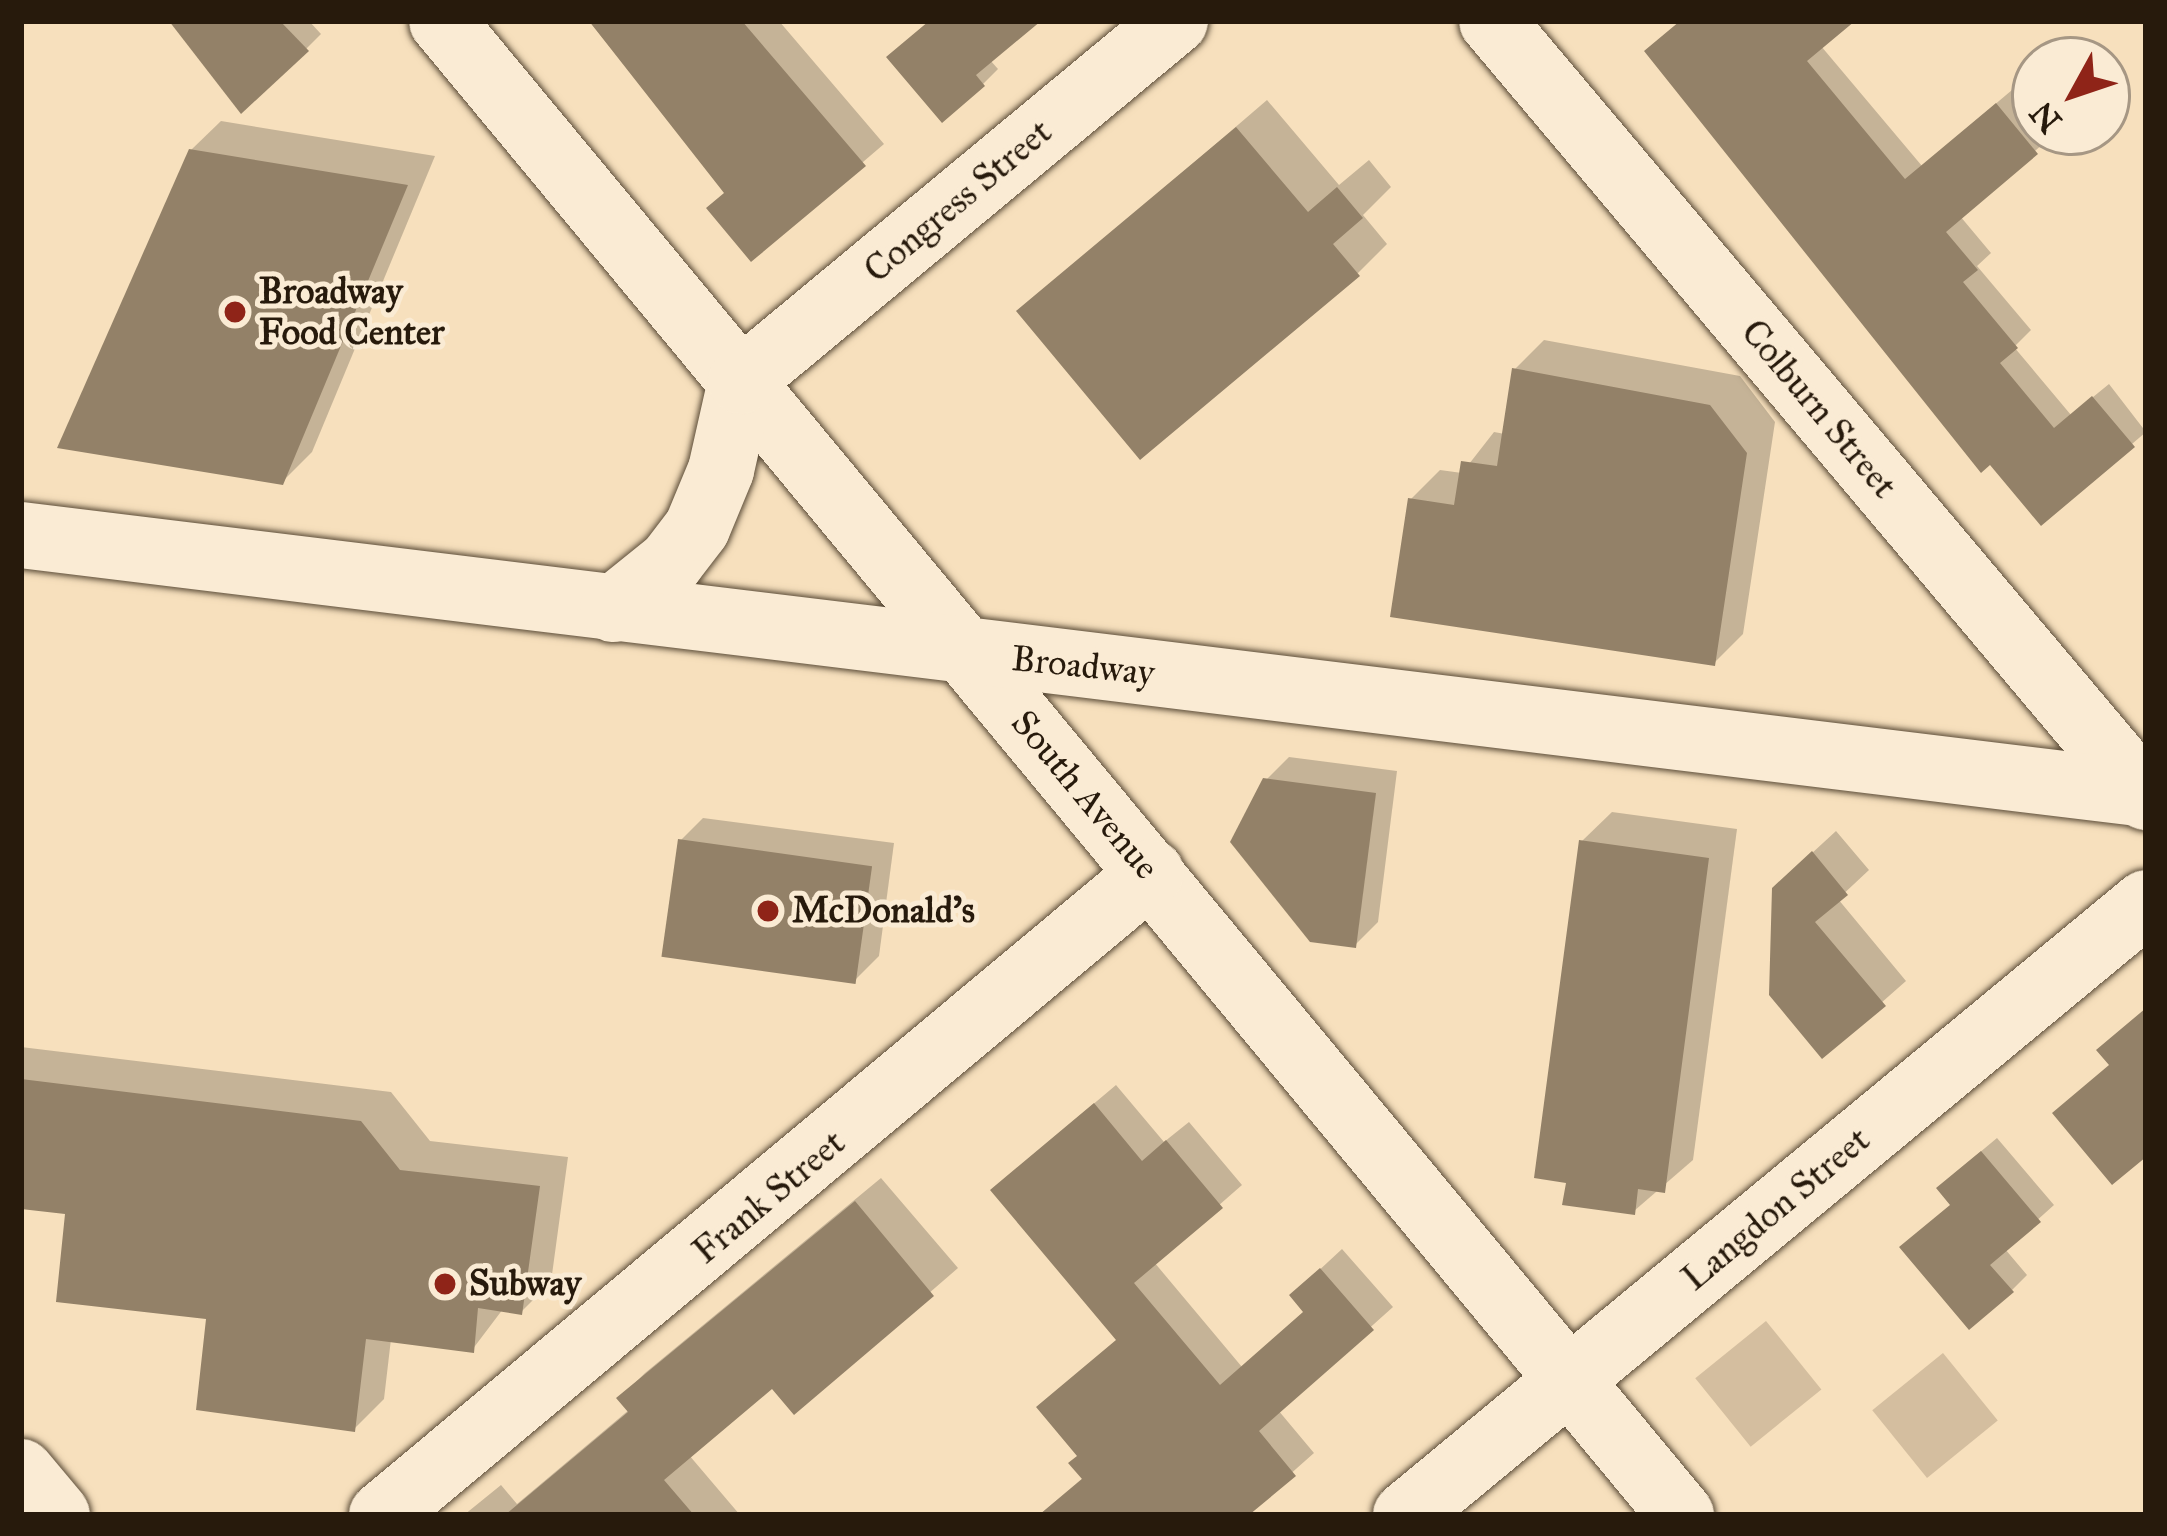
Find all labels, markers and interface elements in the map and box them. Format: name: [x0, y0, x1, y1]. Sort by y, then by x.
north arrow: [2011, 36, 2131, 156]
text: N: [2021, 94, 2070, 141]
street label: Congress Street: [856, 110, 1060, 292]
place label: Broadway Food Center: [259, 269, 444, 354]
marker: Broadway Food Center: [222, 299, 248, 325]
street label: Colburn Street: [1732, 311, 1906, 507]
street label: Broadway: [1009, 637, 1157, 695]
street label: South Avenue: [1002, 702, 1168, 888]
place label: McDonald's: [792, 889, 975, 933]
marker: McDonald's: [755, 898, 781, 924]
street label: Langdon Street: [1674, 1118, 1878, 1300]
street label: Frank Street: [684, 1121, 854, 1273]
place label: Subway: [469, 1262, 581, 1306]
marker: Subway: [432, 1271, 458, 1297]

